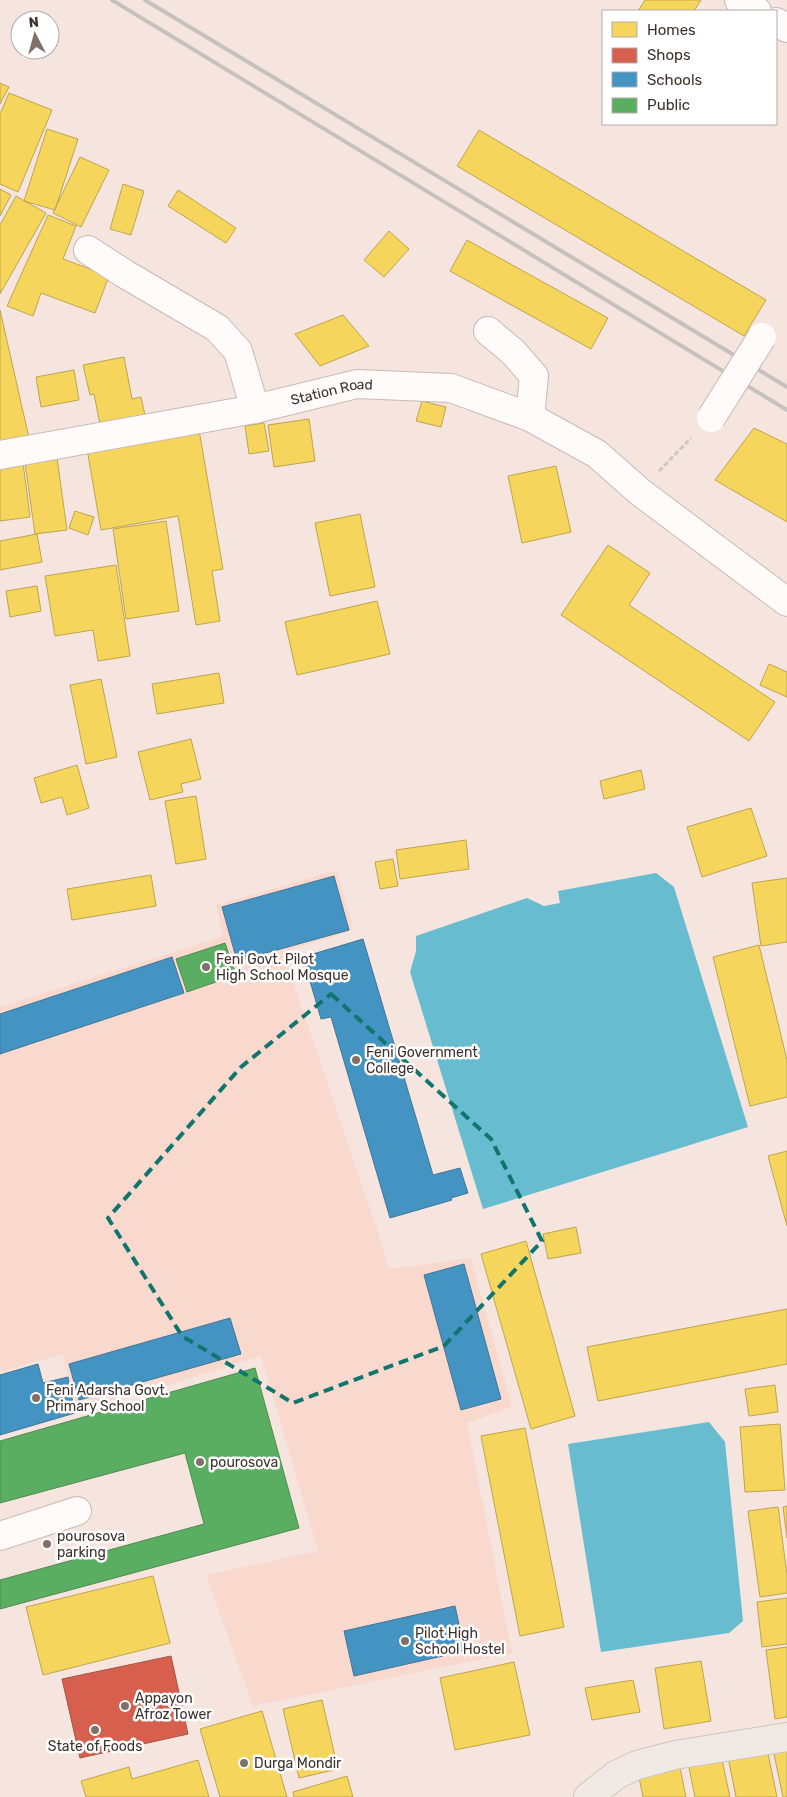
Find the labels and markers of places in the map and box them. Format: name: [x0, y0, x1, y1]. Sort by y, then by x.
place label: Feni Govt. Pilot High School Mosque: [216, 951, 349, 984]
marker: Feni Govt. Pilot High School Mosque: [200, 961, 212, 973]
place label: Feni Government College: [366, 1044, 478, 1077]
marker: Feni Government College: [350, 1054, 362, 1066]
place label: Feni Adarsha Govt. Primary School: [46, 1382, 168, 1415]
marker: Feni Adarsha Govt. Primary School: [30, 1392, 42, 1404]
place label: pourosova: [210, 1454, 278, 1471]
marker: pourosova: [194, 1456, 206, 1468]
place label: pourosova parking: [57, 1528, 125, 1561]
marker: pourosova parking: [41, 1538, 53, 1550]
place label: Pilot High School Hostel: [415, 1625, 505, 1658]
marker: Pilot High School Hostel: [399, 1635, 411, 1647]
place label: Appayon Afroz Tower: [135, 1690, 212, 1723]
marker: Appayon Afroz Tower: [119, 1700, 131, 1712]
marker: State of Foods: [89, 1724, 101, 1736]
place label: State of Foods: [48, 1738, 142, 1755]
place label: Durga Mondir: [254, 1755, 342, 1772]
marker: Durga Mondir: [238, 1757, 250, 1769]

